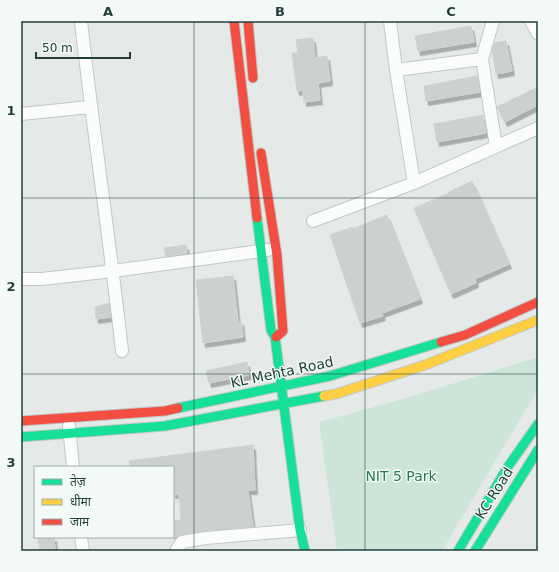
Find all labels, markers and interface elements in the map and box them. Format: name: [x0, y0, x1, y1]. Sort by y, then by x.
text: A: [103, 4, 113, 19]
text: B: [275, 4, 285, 19]
text: C: [446, 4, 456, 19]
scale bar: [36, 34, 130, 60]
text: 50 m: [42, 41, 73, 55]
text: 1: [6, 103, 16, 118]
text: 2: [6, 279, 16, 294]
street label: KL Mehta Road: [229, 353, 335, 391]
text: 3: [6, 455, 16, 470]
street label: KC Road: [472, 464, 516, 522]
legend: [34, 466, 174, 538]
park label: NIT 5 Park: [365, 468, 438, 484]
text: तेज़: [70, 474, 87, 489]
text: धीमा: [70, 494, 92, 509]
text: जाम: [70, 515, 90, 529]

